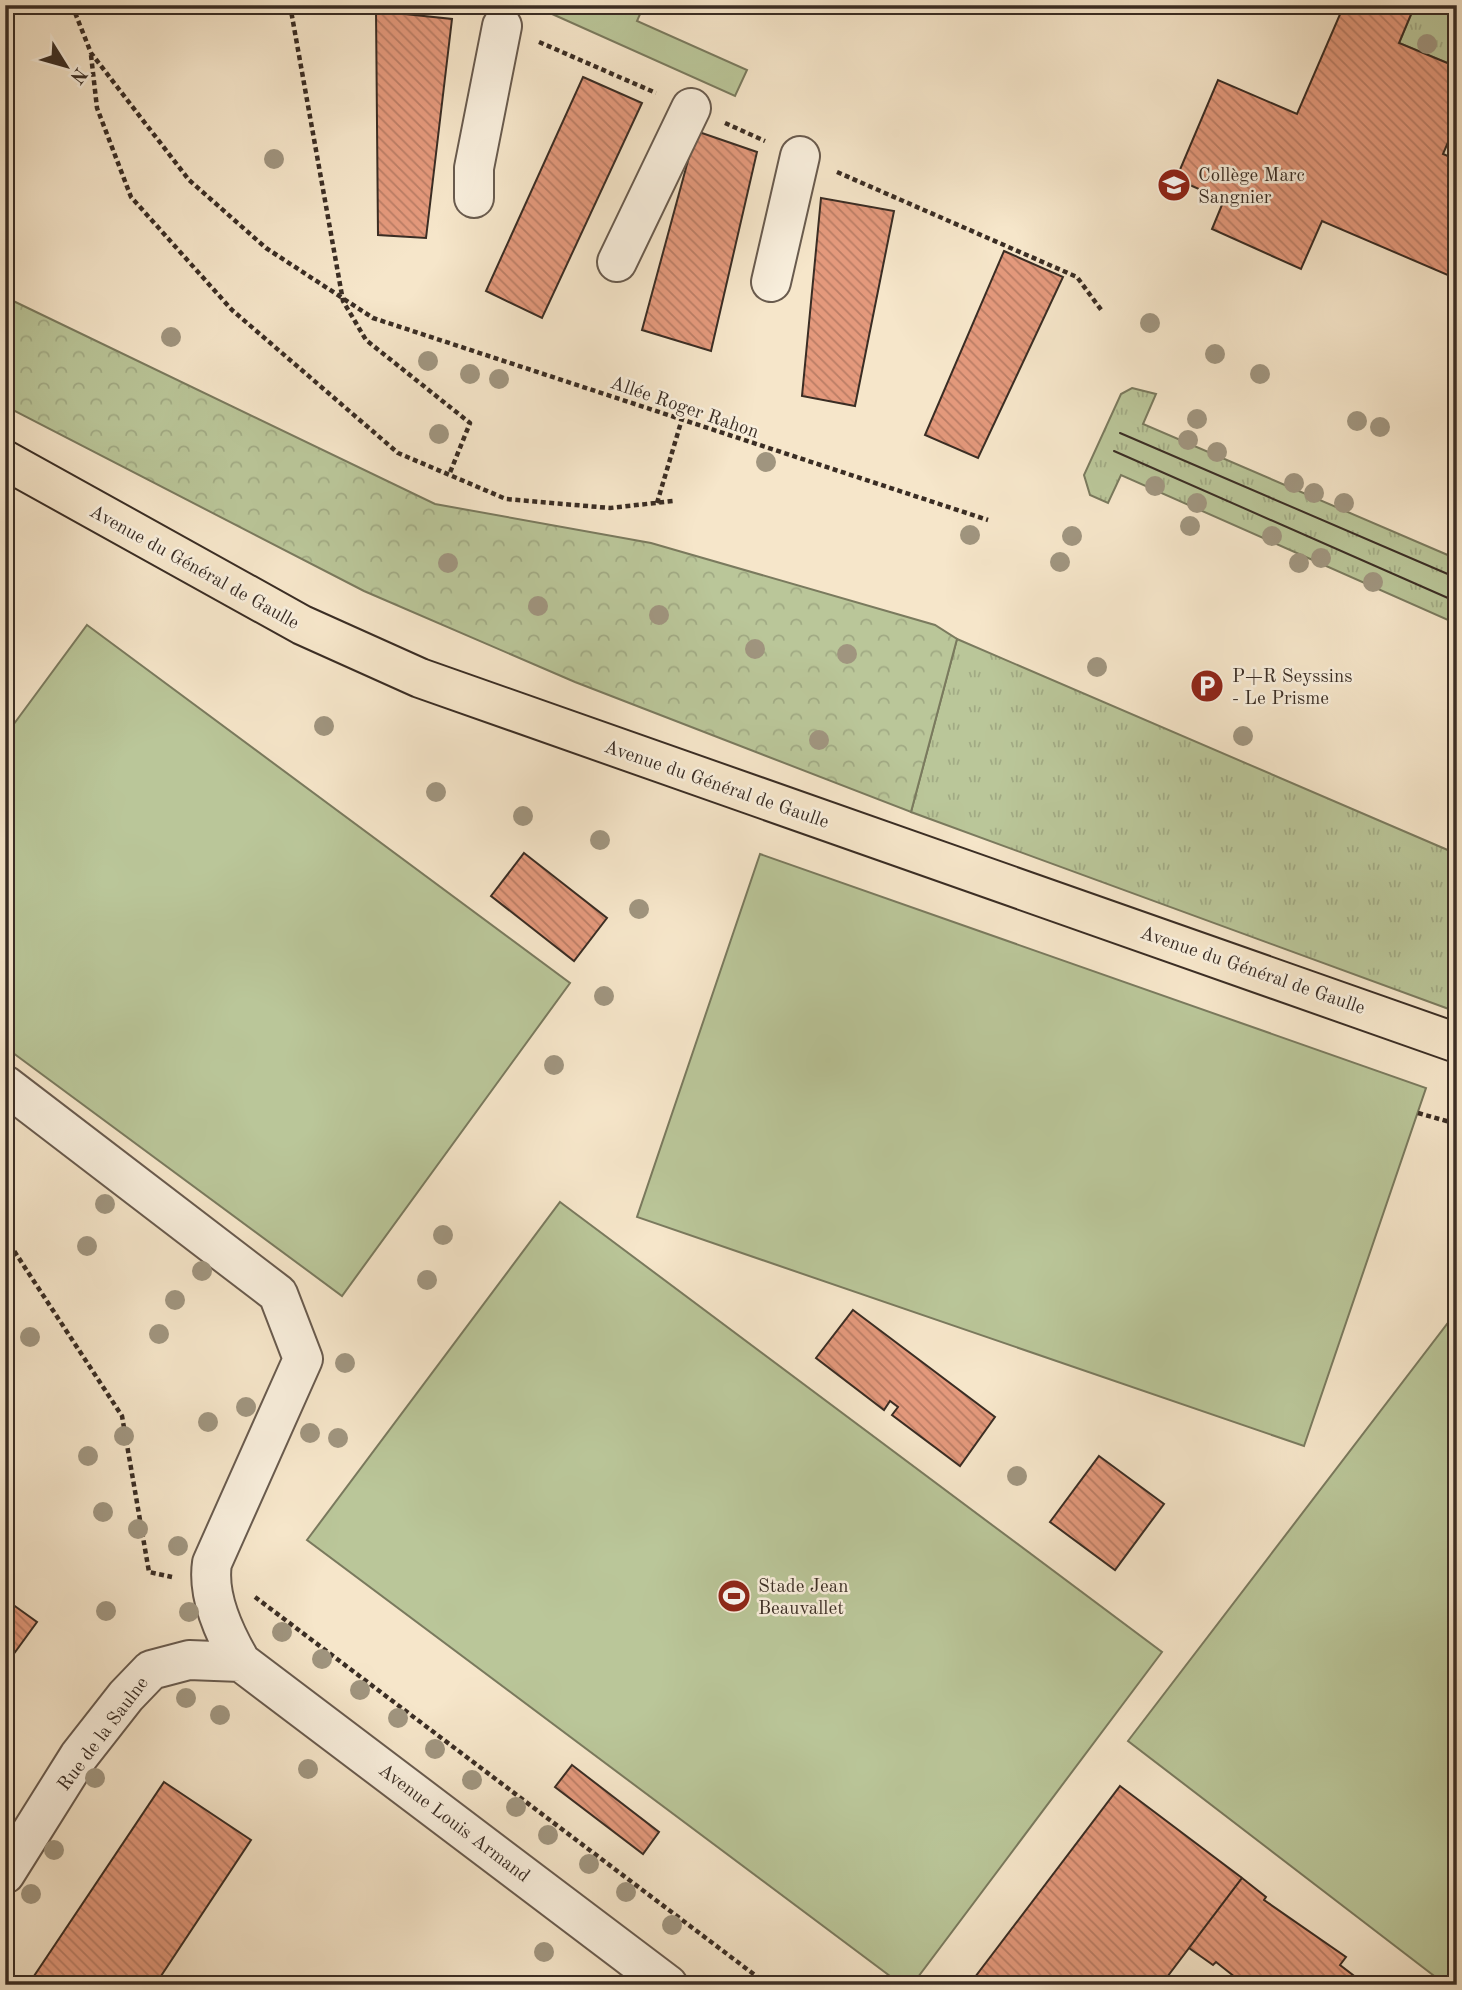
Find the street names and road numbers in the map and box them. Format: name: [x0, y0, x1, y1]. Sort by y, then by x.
street label: Allée Roger Rahon: [607, 374, 761, 443]
street label: Avenue du Général de Gaulle: [86, 503, 302, 634]
street label: Avenue du Général de Gaulle: [601, 738, 831, 833]
street label: Avenue du Général de Gaulle: [1137, 924, 1367, 1019]
street label: Rue de la Saulne: [55, 1674, 153, 1795]
street label: Avenue Louis Armand: [374, 1761, 533, 1887]

